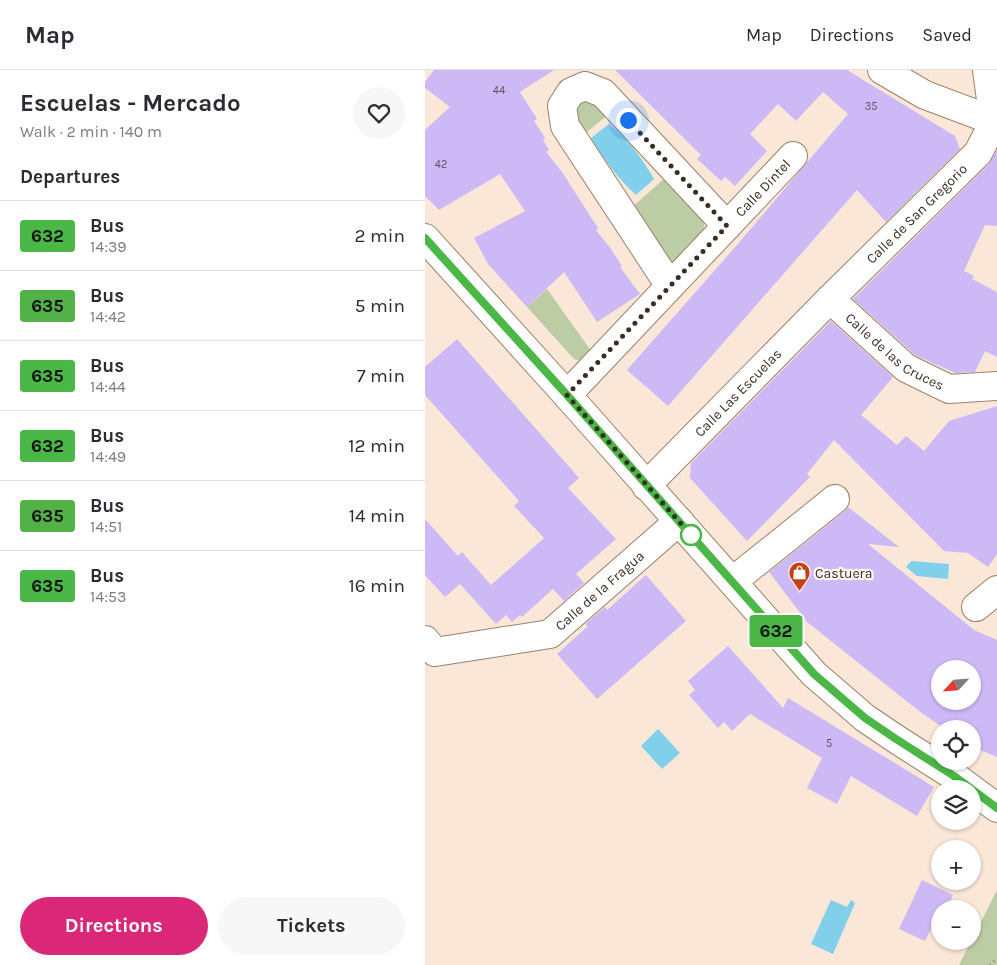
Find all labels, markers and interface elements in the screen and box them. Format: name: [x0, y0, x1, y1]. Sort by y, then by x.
text: Map: [25, 21, 75, 49]
text: Map: [746, 24, 782, 46]
text: Directions: [810, 24, 894, 46]
text: Saved: [922, 24, 972, 46]
house number: 44: [493, 84, 505, 97]
button: heart: [353, 87, 405, 139]
text: Escuelas - Mercado: [20, 89, 241, 117]
house number: 35: [865, 100, 877, 113]
your location: [616, 108, 641, 133]
text: Walk · 2 min · 140 m: [20, 122, 162, 141]
street label: Calle Dintel: [732, 156, 794, 221]
house number: 42: [435, 158, 447, 171]
street label: Calle de San Gregorio: [863, 160, 971, 267]
text: Departures: [20, 166, 120, 188]
text: Bus: [90, 215, 124, 237]
text: 632: [31, 225, 64, 247]
text: 2 min: [355, 225, 405, 247]
text: 14:39: [90, 237, 127, 256]
text: Bus: [90, 285, 124, 307]
text: 635: [31, 295, 64, 317]
text: 5 min: [355, 295, 405, 317]
text: 14:42: [90, 307, 126, 326]
street label: Calle de las Cruces: [842, 309, 947, 394]
street label: Calle Las Escuelas: [691, 345, 785, 441]
text: Bus: [90, 355, 124, 377]
text: 635: [31, 365, 64, 387]
text: 7 min: [357, 365, 405, 387]
text: 14:44: [90, 377, 126, 396]
text: Bus: [90, 425, 124, 447]
text: 632: [31, 435, 64, 457]
text: 12 min: [348, 435, 405, 457]
text: 14:49: [90, 447, 126, 466]
text: Bus: [90, 495, 124, 517]
text: 635: [31, 505, 64, 527]
text: 14 min: [349, 505, 405, 527]
text: 14:51: [90, 517, 122, 536]
unlabelled marker: [680, 524, 702, 546]
street label: Calle de la Fragua: [552, 547, 648, 634]
shop icon: Castuera: [787, 561, 811, 592]
text: Bus: [90, 565, 124, 587]
place label: Castuera: [815, 565, 872, 582]
text: 635: [31, 575, 64, 597]
text: 16 min: [348, 575, 405, 597]
text: 14:53: [90, 587, 126, 606]
line badge: 632: [747, 615, 805, 647]
text: 632: [759, 620, 793, 642]
north arrow: [931, 660, 981, 710]
map controls: [931, 660, 981, 950]
button: locate: [931, 720, 981, 770]
house number: 5: [826, 737, 832, 750]
button: layers: [931, 780, 981, 830]
button: +: [931, 840, 981, 890]
button: Directions: [20, 897, 208, 955]
button: Tickets: [218, 897, 405, 955]
button: −: [931, 900, 981, 950]

